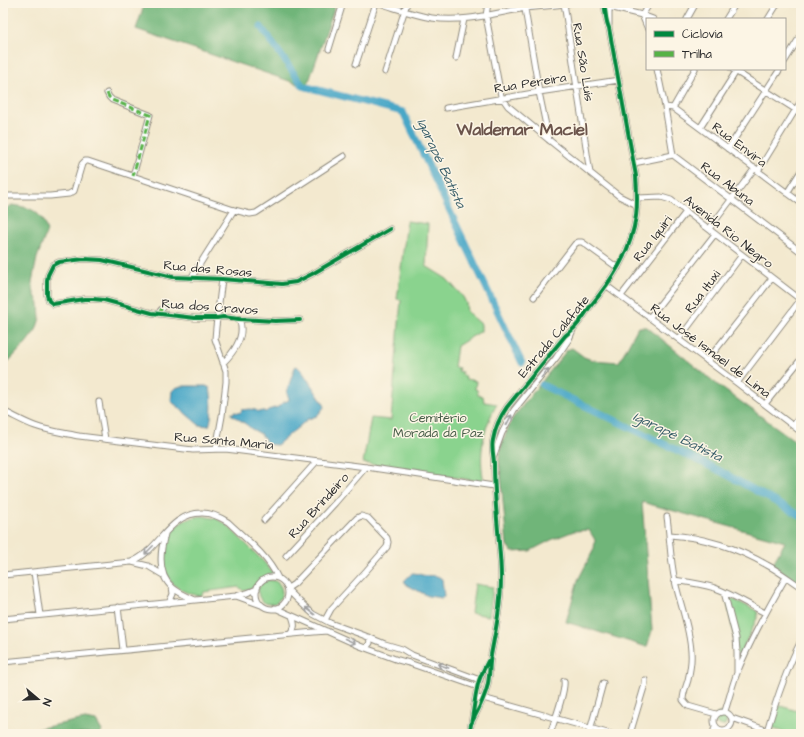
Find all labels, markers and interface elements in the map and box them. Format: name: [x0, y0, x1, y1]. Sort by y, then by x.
legend: [646, 18, 786, 70]
street label: Rua São Luís: [568, 22, 598, 103]
text: Ciclovia: [682, 26, 723, 43]
text: Trilha: [682, 46, 712, 63]
street label: Rua Pereira: [493, 68, 568, 98]
water label: Igarapé Batista: [412, 115, 471, 212]
district label: Waldemar Maciel: [455, 118, 588, 142]
street label: Rua Envira: [708, 118, 771, 172]
street label: Rua Abuna: [697, 158, 758, 210]
street label: Avenida Rio Negro: [679, 191, 777, 274]
street label: Rua Iquiri: [629, 212, 677, 265]
street label: Rua das Rosas: [163, 256, 253, 282]
street label: Rua Ituxi: [681, 266, 725, 317]
street label: Estrada Calafate: [514, 291, 594, 382]
street label: Rua dos Cravos: [161, 295, 259, 319]
street label: Rua José Ismael de Lima: [646, 299, 775, 402]
one-way arrow: [540, 367, 549, 378]
water label: Igarapé Batista: [630, 407, 726, 468]
park label: Cemitério Morada da Paz: [393, 409, 484, 442]
one-way arrow: [506, 414, 513, 426]
street label: Rua Santa Maria: [174, 428, 275, 454]
street label: Rua Brindeiro: [284, 468, 354, 542]
one-way arrow: [144, 545, 154, 555]
one-way arrow: [305, 607, 316, 615]
one-way arrow: [343, 638, 355, 645]
one-way arrow: [438, 662, 450, 670]
north arrow: [18, 679, 58, 719]
text: N: [39, 696, 55, 708]

